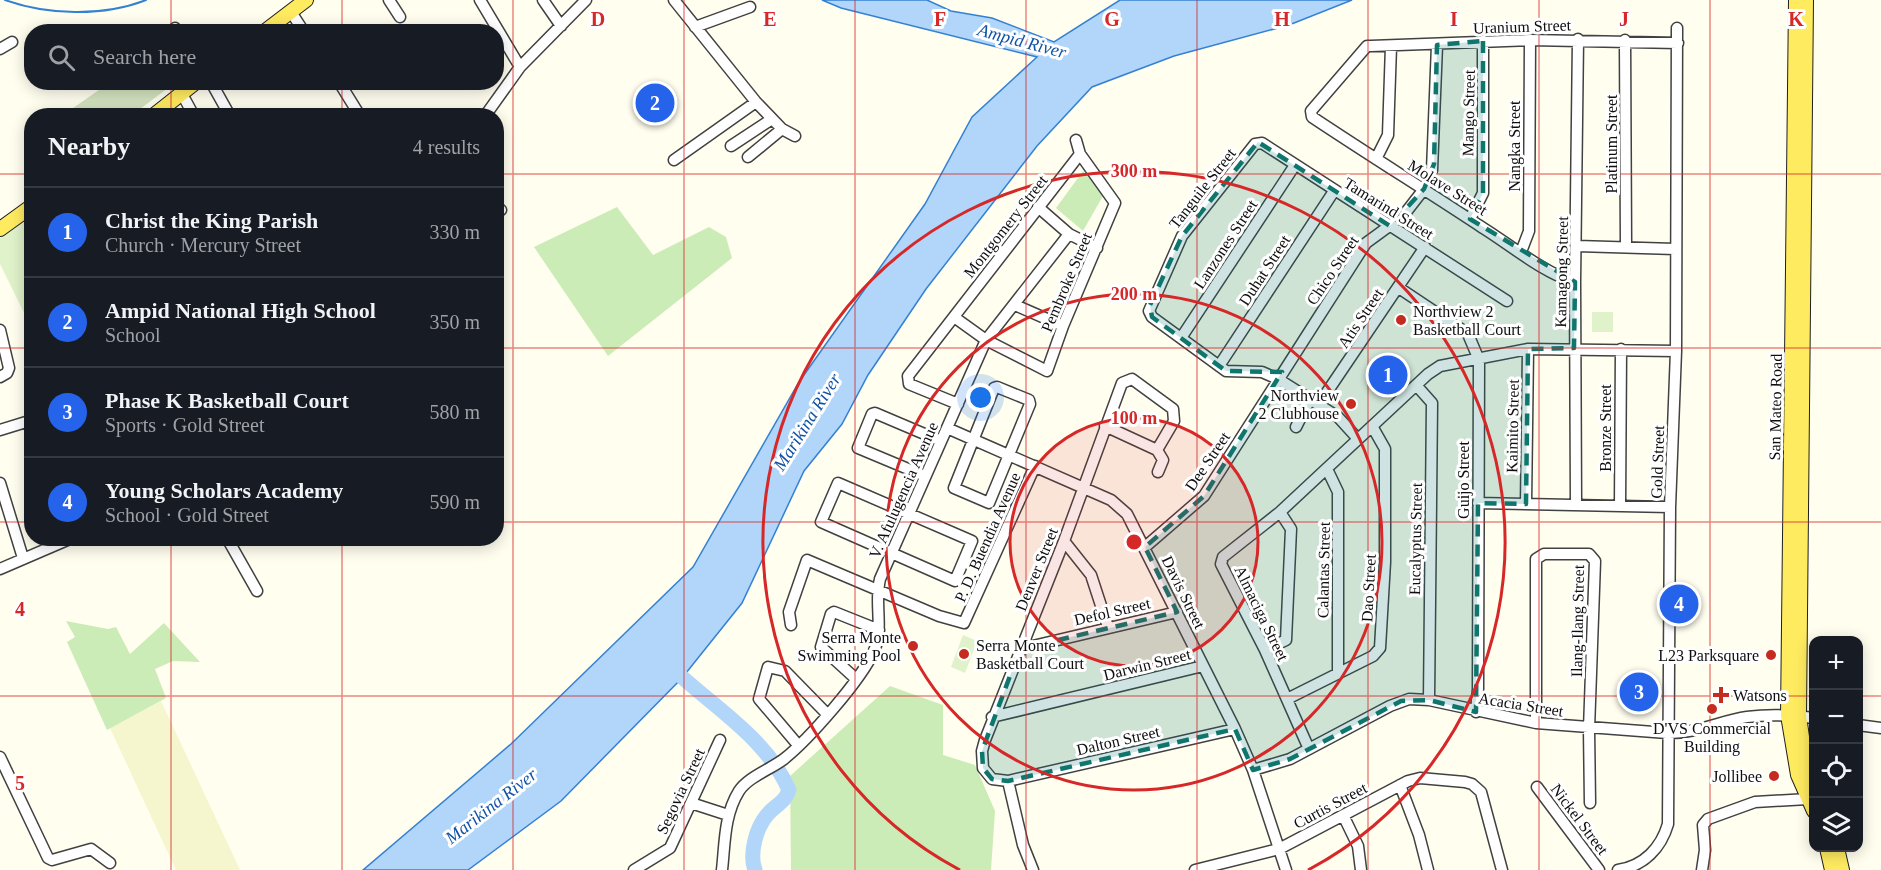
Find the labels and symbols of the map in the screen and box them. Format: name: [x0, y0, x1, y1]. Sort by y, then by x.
text: D: [591, 8, 605, 30]
text: E: [763, 8, 777, 30]
text: F: [934, 8, 946, 30]
text: G: [1104, 8, 1120, 30]
text: H: [1274, 8, 1290, 30]
text: I: [1450, 8, 1458, 30]
text: J: [1619, 8, 1629, 30]
text: K: [1788, 8, 1804, 30]
street label: Uranium Street: [1473, 16, 1572, 37]
water label: Ampid River: [975, 19, 1069, 63]
street label: Mango Street: [1459, 69, 1479, 156]
pin: 2: [636, 80, 674, 126]
street label: Platinum Street: [1603, 94, 1620, 194]
street label: Nangka Street: [1506, 100, 1524, 192]
street label: Tanguile Street: [1166, 144, 1240, 232]
street label: Molave Street: [1405, 156, 1491, 219]
text: 300 m: [1111, 161, 1157, 181]
street label: Montgomery Street: [960, 171, 1052, 281]
street label: Tamarind Street: [1341, 174, 1437, 243]
street label: Lanzones Street: [1190, 196, 1261, 292]
street label: Kamagong Street: [1552, 216, 1572, 328]
street label: Pembroke Street: [1038, 229, 1095, 334]
street label: Duhat Street: [1235, 231, 1294, 309]
street label: Chico Street: [1303, 232, 1362, 308]
text: 200 m: [1111, 284, 1157, 304]
street label: Atis Street: [1334, 285, 1387, 351]
place label: Northview 2 Basketball Court: [1413, 303, 1522, 338]
marker: Northview 2 Basketball Court: [1394, 313, 1408, 327]
pin: 1: [1368, 352, 1408, 398]
street label: San Mateo Road: [1766, 354, 1785, 460]
water label: Marikina River: [769, 369, 845, 475]
street label: Kaimito Street: [1503, 378, 1522, 473]
your location: [966, 383, 995, 412]
street label: Bronze Street: [1597, 384, 1614, 472]
place label: Northview 2 Clubhouse: [1259, 387, 1339, 422]
marker: Northview 2 Clubhouse: [1344, 397, 1358, 411]
text: 100 m: [1111, 408, 1157, 428]
street label: V. Afulugencia Avenue: [866, 419, 942, 561]
street label: Gold Street: [1648, 425, 1667, 499]
street label: Dee Street: [1182, 428, 1234, 494]
street label: Guijo Street: [1455, 441, 1473, 519]
street label: P. D. Buendia Avenue: [951, 470, 1024, 604]
street label: Eucalyptus Street: [1406, 482, 1426, 595]
street label: Calantas Street: [1314, 521, 1333, 618]
street label: Denver Street: [1012, 525, 1061, 613]
centre of rings: [1124, 532, 1144, 552]
street label: Davis Street: [1159, 553, 1209, 632]
street label: Dao Street: [1358, 553, 1379, 622]
street label: Almaciga Street: [1230, 563, 1292, 664]
street label: Ilang-Ilang Street: [1568, 564, 1588, 677]
pin: 4: [1660, 582, 1698, 626]
street label: Defol Street: [1072, 594, 1152, 629]
text: 4: [15, 598, 25, 620]
place label: Serra Monte Swimming Pool: [797, 629, 902, 665]
place label: Serra Monte Basketball Court: [976, 637, 1085, 672]
marker: Serra Monte Swimming Pool: [906, 639, 920, 653]
street label: Darwin Street: [1102, 645, 1193, 684]
marker: Serra Monte Basketball Court: [957, 647, 971, 661]
place label: L23 Parksquare: [1658, 647, 1759, 665]
marker: L23 Parksquare: [1764, 648, 1778, 662]
pin: 3: [1620, 670, 1658, 714]
place label: Watsons: [1733, 687, 1787, 704]
marker: Watsons: [1714, 688, 1728, 702]
street label: Acacia Street: [1477, 689, 1565, 720]
marker: D'VS Commercial Building: [1705, 702, 1719, 716]
place label: D'VS Commercial Building: [1653, 720, 1772, 756]
street label: Dalton Street: [1075, 723, 1162, 758]
street label: Segovia Street: [653, 745, 709, 837]
water label: Marikina River: [441, 764, 541, 849]
place label: Jollibee: [1712, 768, 1762, 785]
marker: Jollibee: [1767, 769, 1781, 783]
text: 5: [15, 772, 25, 794]
street label: Curtis Street: [1291, 779, 1370, 832]
street label: Nickel Street: [1548, 781, 1612, 858]

